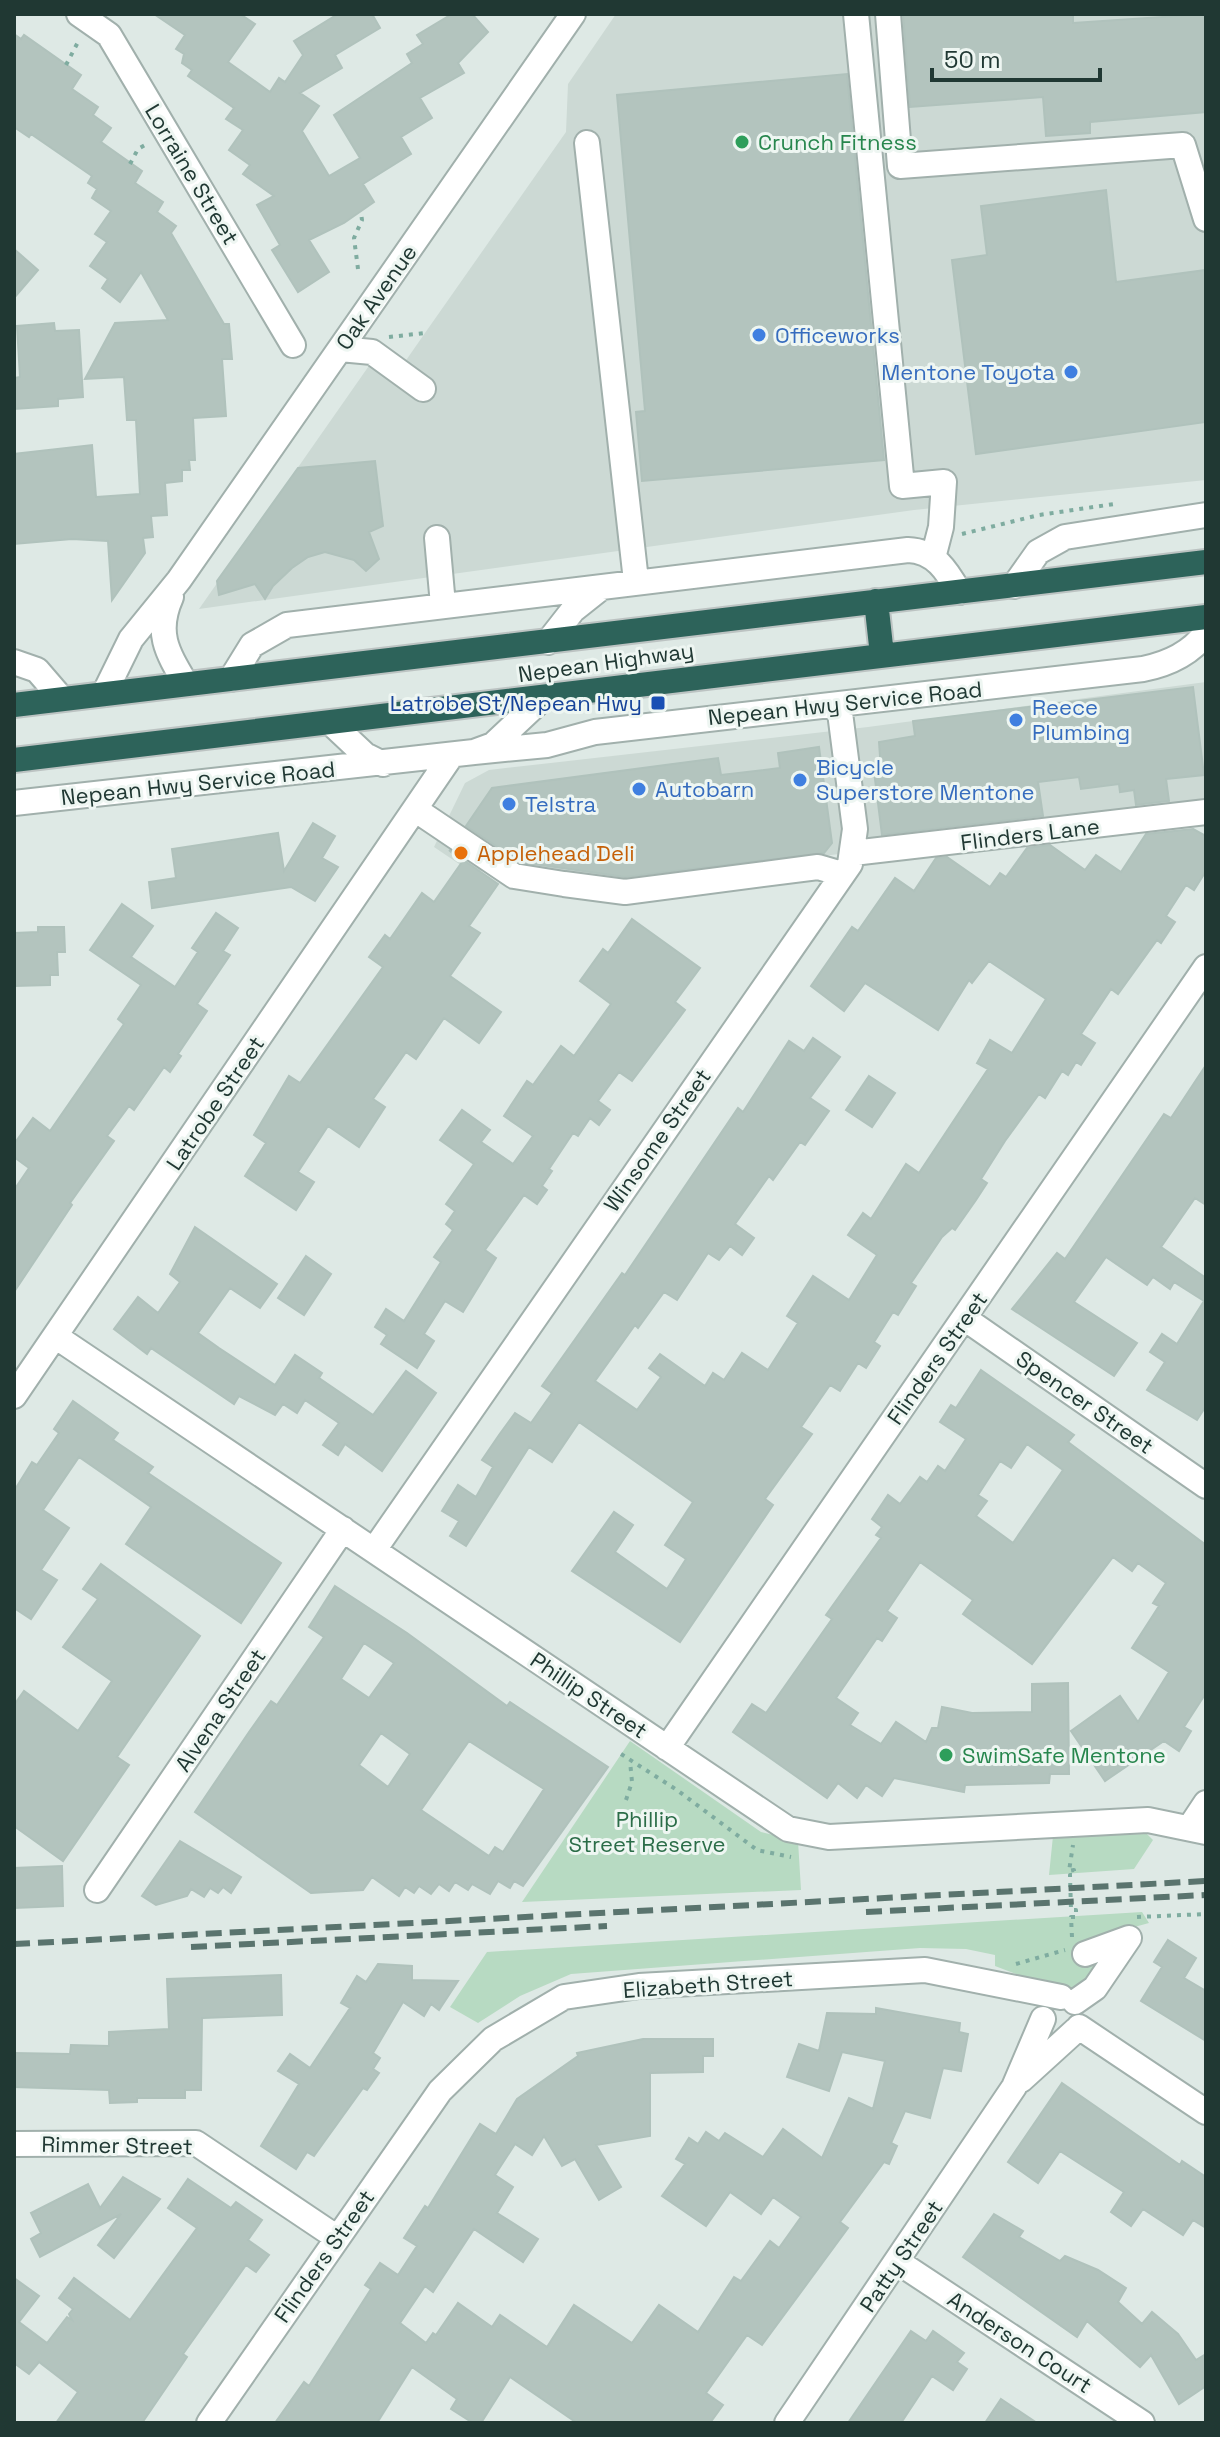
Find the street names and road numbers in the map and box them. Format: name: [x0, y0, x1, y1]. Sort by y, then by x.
street label: Lorraine Street: [139, 99, 245, 249]
street label: Oak Avenue: [329, 239, 423, 355]
street label: Nepean Highway: [516, 636, 696, 688]
street label: Nepean Hwy Service Road: [706, 675, 984, 731]
street label: Nepean Hwy Service Road: [59, 755, 337, 811]
street label: Flinders Lane: [959, 812, 1101, 856]
street label: Latrobe Street: [160, 1031, 270, 1175]
street label: Winsome Street: [597, 1063, 717, 1217]
street label: Flinders Street: [881, 1286, 993, 1430]
street label: Spencer Street: [1011, 1344, 1159, 1460]
street label: Alvena Street: [168, 1643, 272, 1777]
street label: Phillip Street: [525, 1646, 653, 1744]
street label: Elizabeth Street: [622, 1964, 794, 2004]
street label: Rimmer Street: [41, 2130, 193, 2160]
street label: Flinders Street: [268, 2184, 380, 2328]
street label: Patty Street: [853, 2195, 949, 2317]
street label: Anderson Court: [943, 2285, 1097, 2399]

